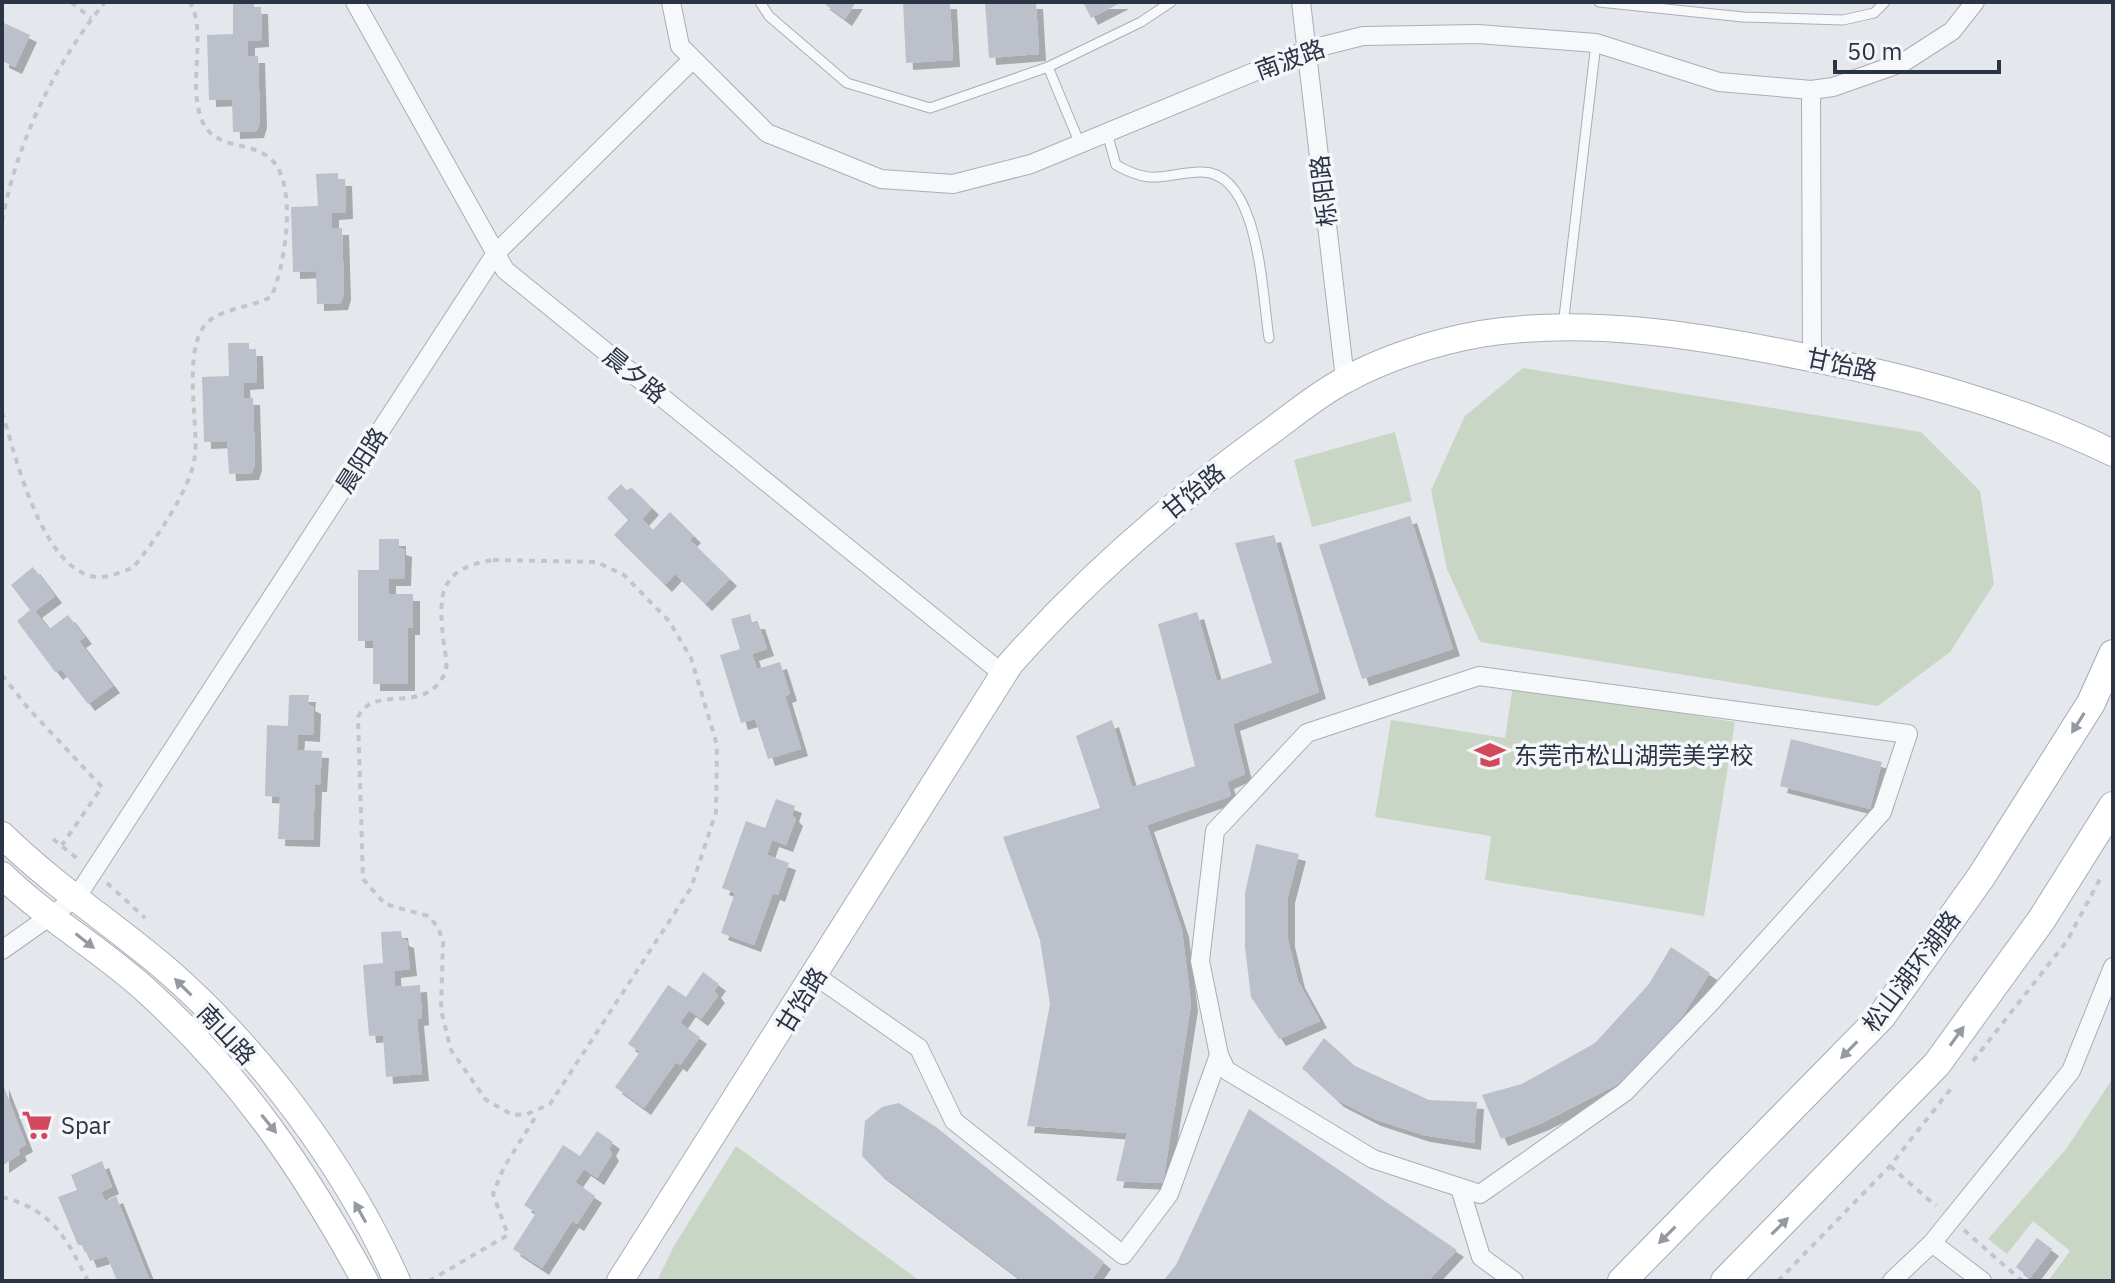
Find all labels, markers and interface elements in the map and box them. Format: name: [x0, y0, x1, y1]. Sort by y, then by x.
scale bar: [1835, 24, 1999, 74]
street label: 南波路: [1251, 32, 1329, 86]
text: 50 m: [1847, 35, 1902, 67]
street label: 栎阳路: [1303, 153, 1343, 229]
street label: 晨夕路: [597, 340, 673, 410]
street label: 甘饴路: [1803, 341, 1881, 387]
street label: 晨阳路: [328, 421, 394, 499]
street label: 甘饴路: [1155, 456, 1231, 526]
one-way arrow: [2071, 713, 2086, 734]
school or university icon: 东莞市松山湖莞美学校: [1473, 738, 1507, 772]
place label: 东莞市松山湖莞美学校: [1514, 739, 1754, 771]
street label: 松山湖环湖路: [1855, 904, 1967, 1038]
one-way arrow: [75, 933, 95, 949]
street label: 甘饴路: [768, 961, 834, 1039]
one-way arrow: [174, 978, 193, 997]
street label: 南山路: [191, 997, 263, 1071]
one-way arrow: [1949, 1025, 1965, 1047]
one-way arrow: [1840, 1040, 1858, 1059]
supermarket icon: Spar: [20, 1108, 54, 1142]
place label: Spar: [61, 1109, 111, 1141]
one-way arrow: [260, 1113, 277, 1133]
one-way arrow: [353, 1201, 367, 1223]
one-way arrow: [1770, 1217, 1789, 1235]
one-way arrow: [1658, 1225, 1676, 1244]

